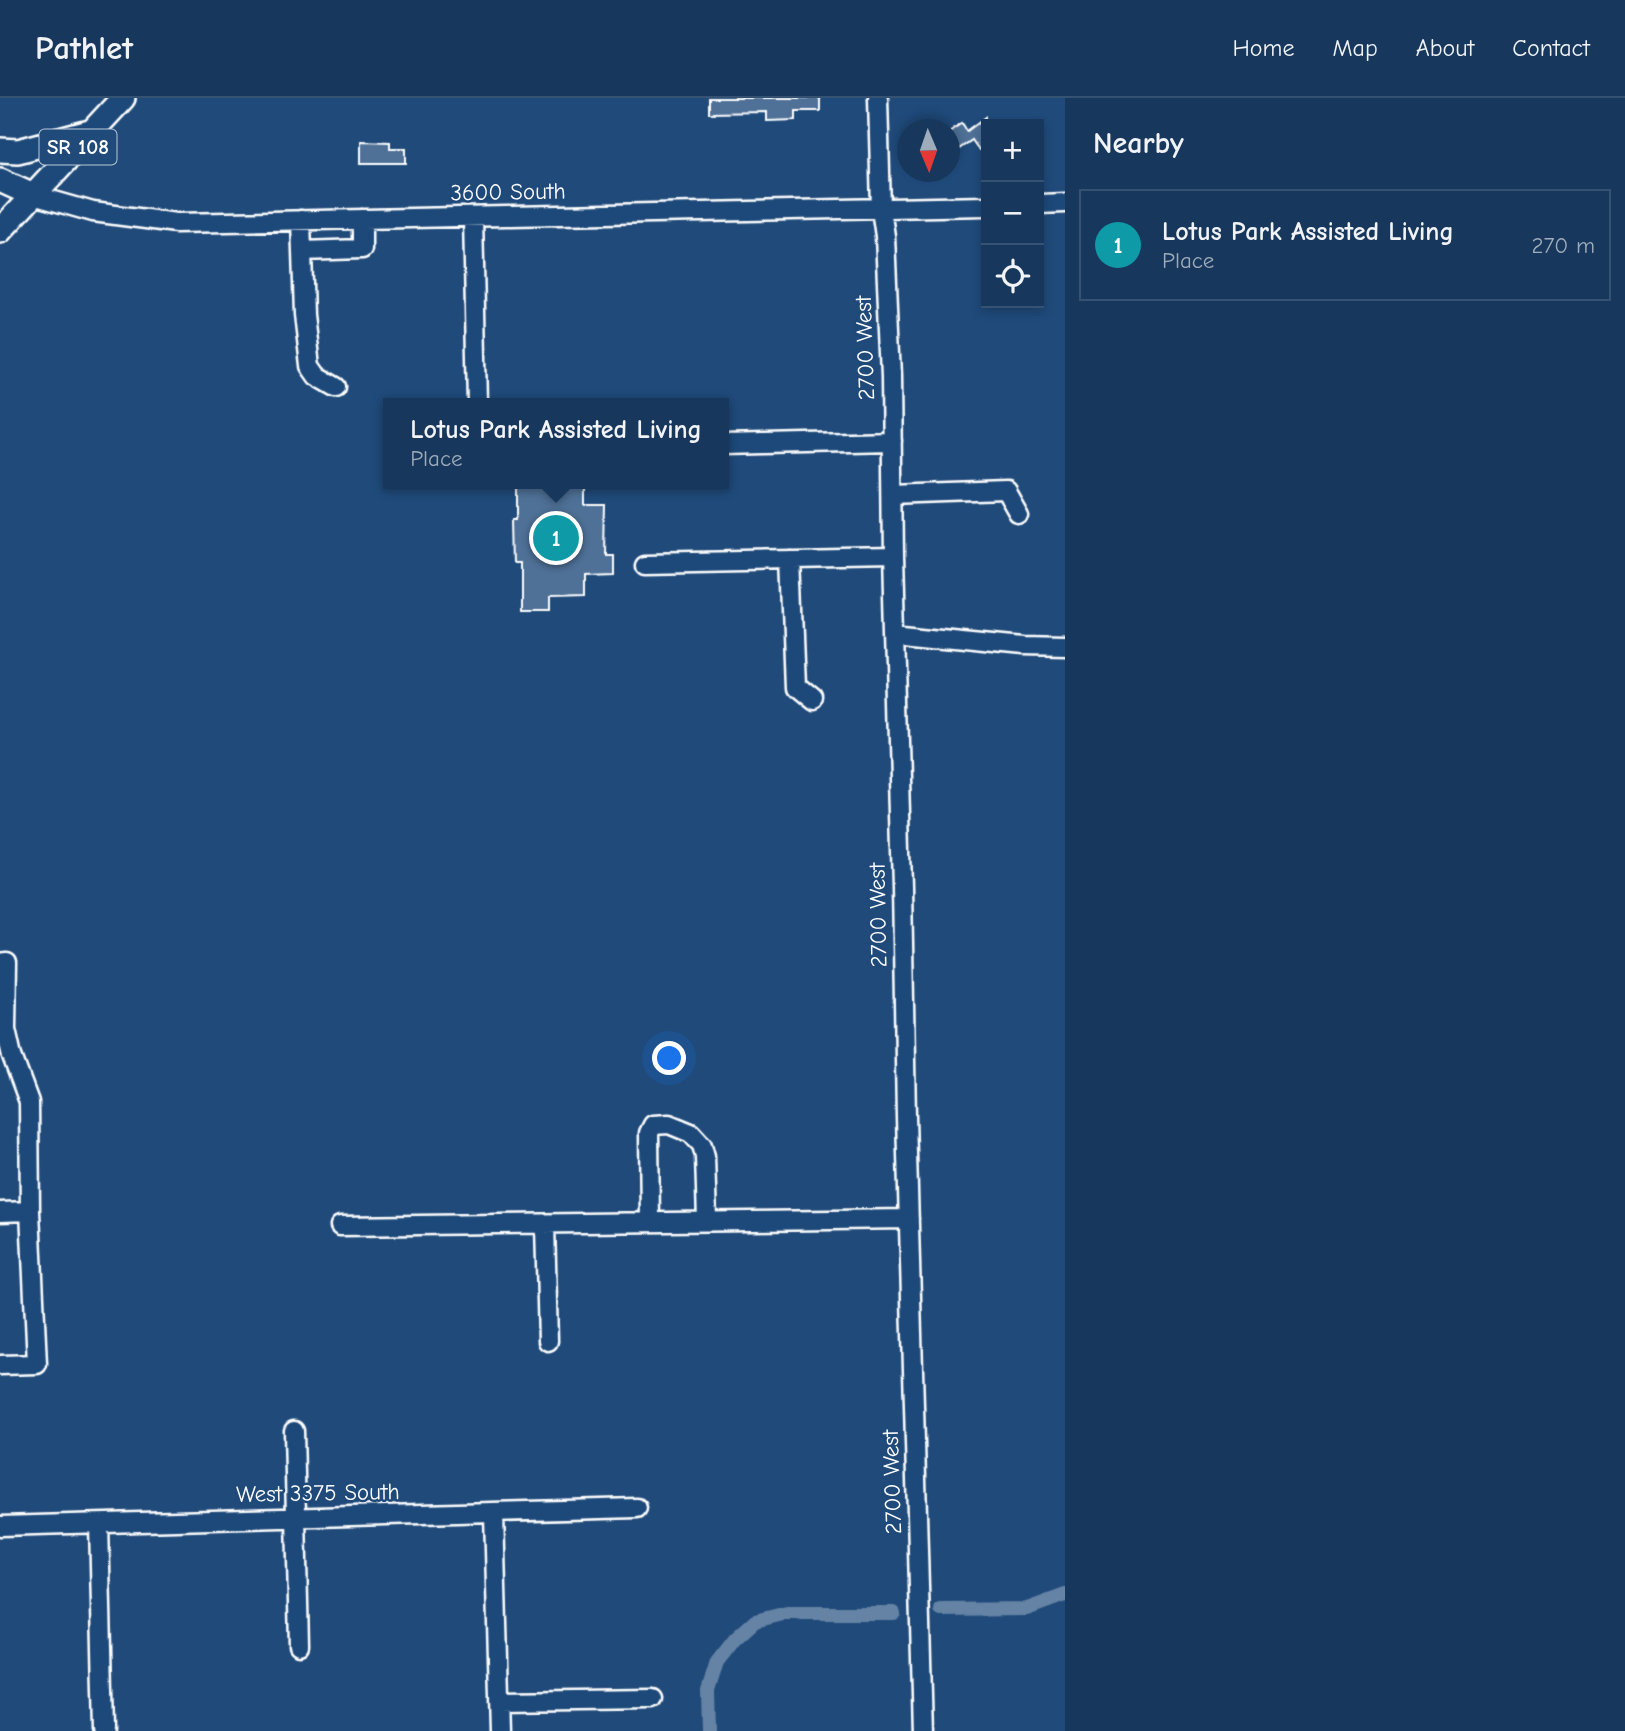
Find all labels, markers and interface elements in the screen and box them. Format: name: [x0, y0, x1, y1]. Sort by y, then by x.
text: Pathlet: [35, 29, 133, 67]
text: Home: [1233, 34, 1294, 62]
text: Map: [1332, 34, 1378, 62]
text: About: [1416, 34, 1474, 62]
text: Contact: [1512, 34, 1590, 62]
north arrow: [897, 119, 960, 182]
map controls: [981, 119, 1044, 308]
button: +: [981, 119, 1044, 182]
text: Nearby: [1093, 126, 1184, 161]
road number: SR 108: [40, 130, 116, 164]
street label: 3600 South: [450, 177, 566, 207]
button: −: [981, 182, 1044, 245]
text: Lotus Park Assisted Living: [1162, 217, 1454, 247]
text: 1: [1113, 232, 1123, 259]
text: 270 m: [1531, 232, 1595, 259]
button: locate: [981, 245, 1044, 308]
text: Place: [1162, 247, 1214, 274]
street label: 2700 West: [850, 294, 880, 401]
popup: [383, 398, 729, 489]
text: Lotus Park Assisted Living: [410, 415, 702, 445]
text: Place: [410, 445, 463, 472]
pin: 1: [533, 512, 579, 564]
street label: 2700 West: [864, 861, 892, 968]
your location: [652, 1041, 686, 1075]
street label: 2700 West: [877, 1428, 907, 1535]
street label: West 3375 South: [236, 1478, 400, 1508]

